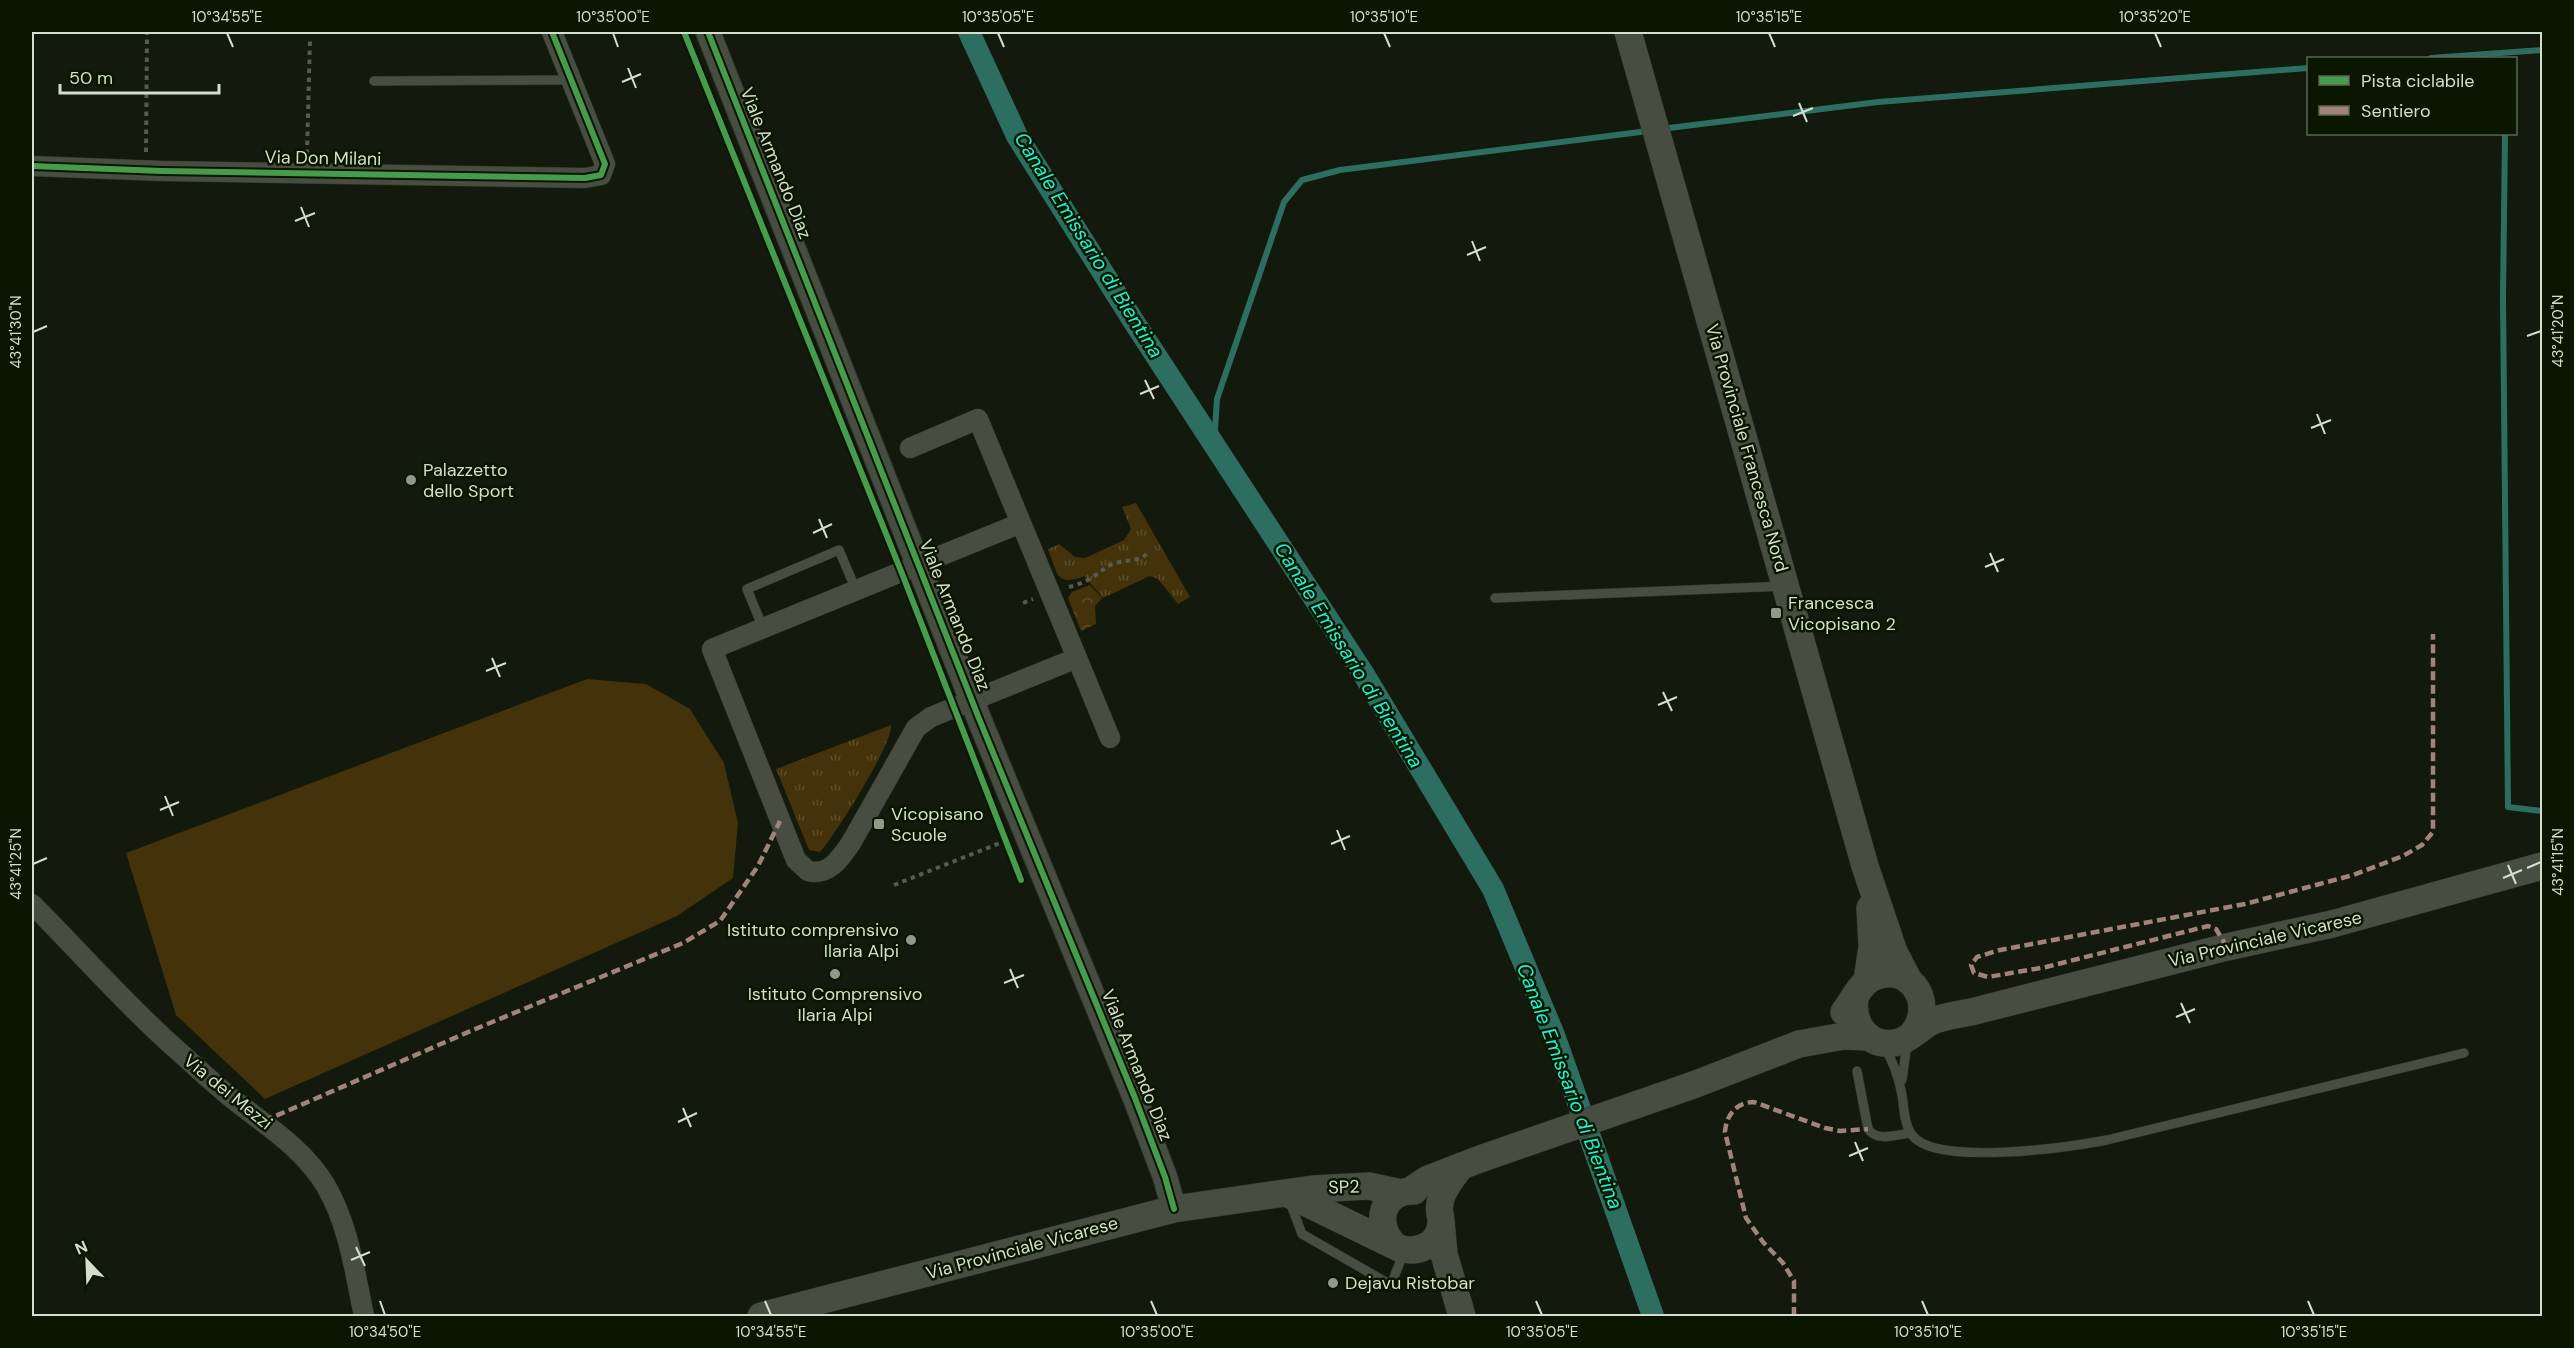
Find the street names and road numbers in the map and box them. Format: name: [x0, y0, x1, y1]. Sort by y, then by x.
street label: Viale Armando Diaz: [735, 84, 817, 242]
street label: Via Don Milani: [264, 145, 382, 171]
street label: Via Provinciale Francesca Nord: [1700, 321, 1794, 575]
street label: Viale Armando Diaz: [914, 536, 996, 694]
street label: Via Provinciale Vicarese: [2166, 905, 2364, 973]
street label: Viale Armando Diaz: [1096, 986, 1178, 1144]
street label: Via dei Mezzi: [179, 1049, 277, 1135]
street label: SP2: [1328, 1174, 1360, 1200]
street label: Via Provinciale Vicarese: [923, 1211, 1121, 1285]

